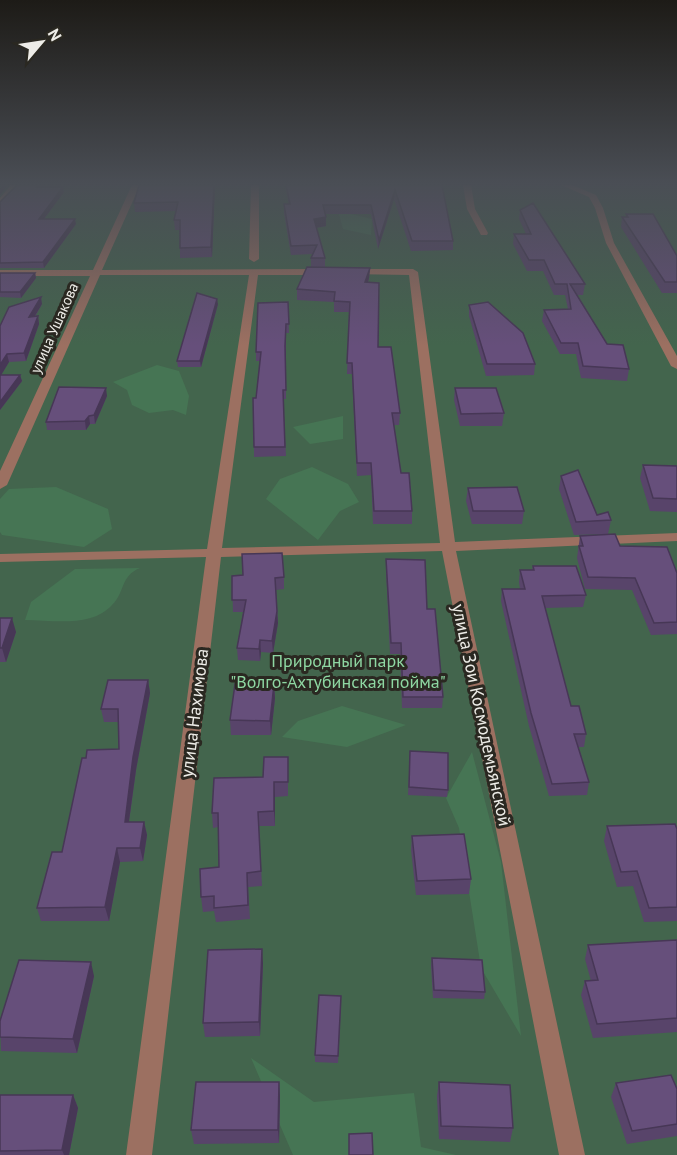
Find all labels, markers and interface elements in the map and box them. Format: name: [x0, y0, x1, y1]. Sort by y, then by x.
north arrow: [12, 12, 72, 72]
text: N: [44, 25, 66, 44]
street label: улица Ушакова: [25, 280, 83, 376]
street label: улица Зои Космодемьянской: [447, 602, 517, 828]
street label: улица Нахимова: [175, 647, 213, 779]
park label: Природный парк "Волго-Ахтубинская пойма": [230, 649, 446, 693]

